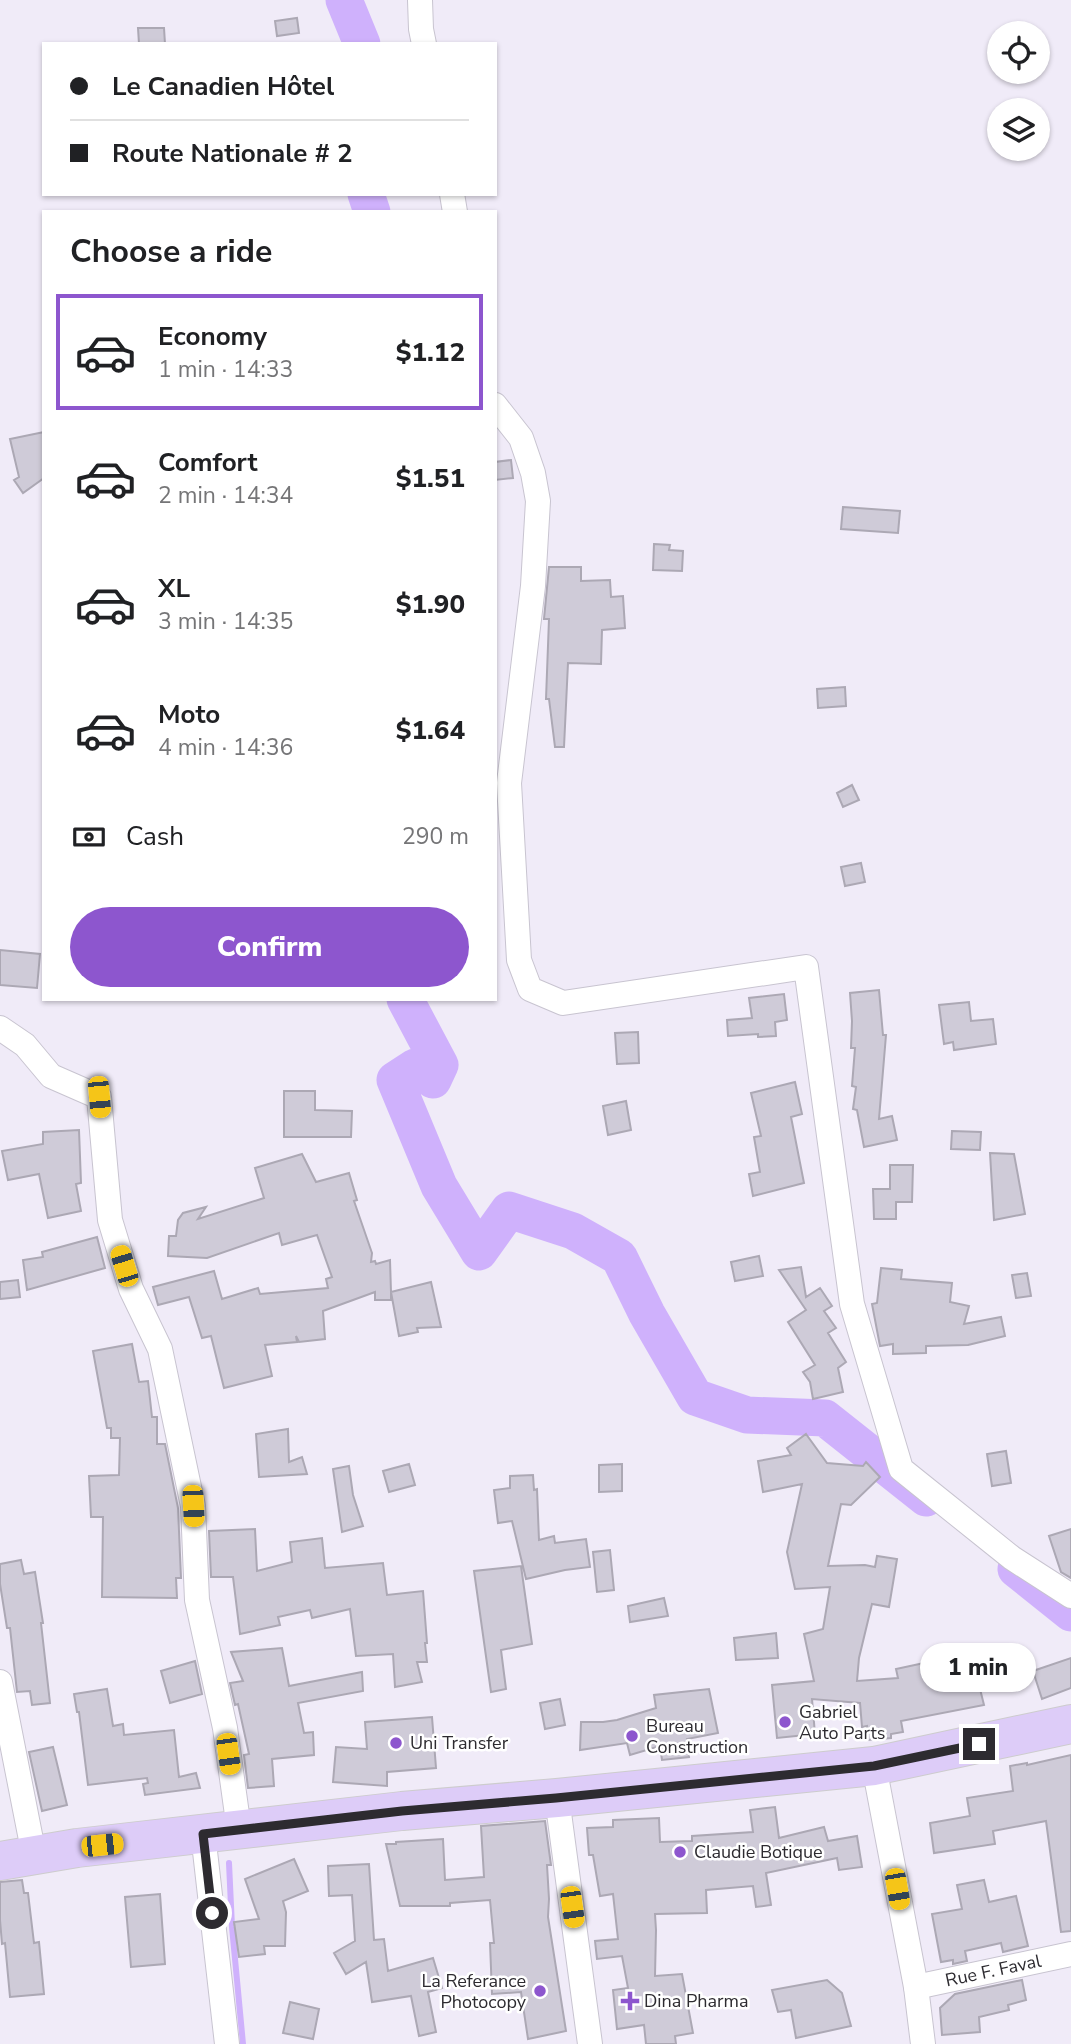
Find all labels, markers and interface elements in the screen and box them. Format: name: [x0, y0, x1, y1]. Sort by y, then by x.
map controls: [987, 21, 1050, 161]
button: locate: [987, 21, 1050, 84]
text: Le Canadien Hôtel: [112, 69, 334, 104]
button: layers: [987, 98, 1050, 161]
text: Route Nationale # 2: [112, 136, 353, 171]
text: Choose a ride: [70, 230, 272, 273]
text: Economy: [158, 319, 267, 354]
icon: car: [74, 321, 137, 384]
text: $1.12: [396, 335, 465, 370]
text: 1 min · 14:33: [158, 354, 293, 385]
text: Comfort: [158, 445, 258, 480]
icon: car: [74, 447, 137, 510]
text: $1.51: [396, 461, 465, 496]
text: 2 min · 14:34: [158, 480, 293, 511]
text: XL: [158, 571, 190, 606]
icon: car: [74, 573, 137, 636]
text: $1.90: [396, 587, 465, 622]
text: 3 min · 14:35: [158, 606, 293, 637]
text: Moto: [158, 697, 220, 732]
icon: car: [74, 699, 137, 762]
text: $1.64: [396, 713, 465, 748]
text: 4 min · 14:36: [158, 732, 293, 763]
icon: cash: [70, 818, 108, 856]
text: Cash: [126, 819, 184, 854]
text: 290 m: [402, 821, 469, 852]
button: Confirm: [70, 907, 469, 987]
car: [87, 1075, 112, 1119]
car: [108, 1243, 141, 1289]
car: [182, 1484, 205, 1528]
callout: 1 min: [921, 1642, 1037, 1692]
text: 1 min: [948, 1652, 1008, 1683]
place label: Gabriel Auto Parts: [799, 1700, 885, 1745]
place label: Bureau Construction: [646, 1714, 748, 1759]
marker: Gabriel Auto Parts: [777, 1714, 793, 1730]
marker: Bureau Construction: [624, 1728, 640, 1744]
route end: [963, 1728, 995, 1760]
place label: Uni Transfer: [410, 1731, 509, 1755]
car: [215, 1732, 242, 1776]
marker: Uni Transfer: [388, 1735, 404, 1751]
car: [81, 1832, 124, 1858]
place label: Claudie Botique: [694, 1840, 823, 1864]
marker: Claudie Botique: [672, 1844, 688, 1860]
car: [884, 1866, 911, 1912]
car: [559, 1885, 586, 1929]
route start: [196, 1897, 228, 1929]
street label: Rue F. Faval: [943, 1949, 1044, 1992]
place label: La Referance Photocopy: [421, 1969, 527, 2014]
marker: La Referance Photocopy: [532, 1983, 548, 1999]
place label: Dina Pharma: [644, 1989, 748, 2013]
marker: Dina Pharma: [622, 1993, 638, 2009]

